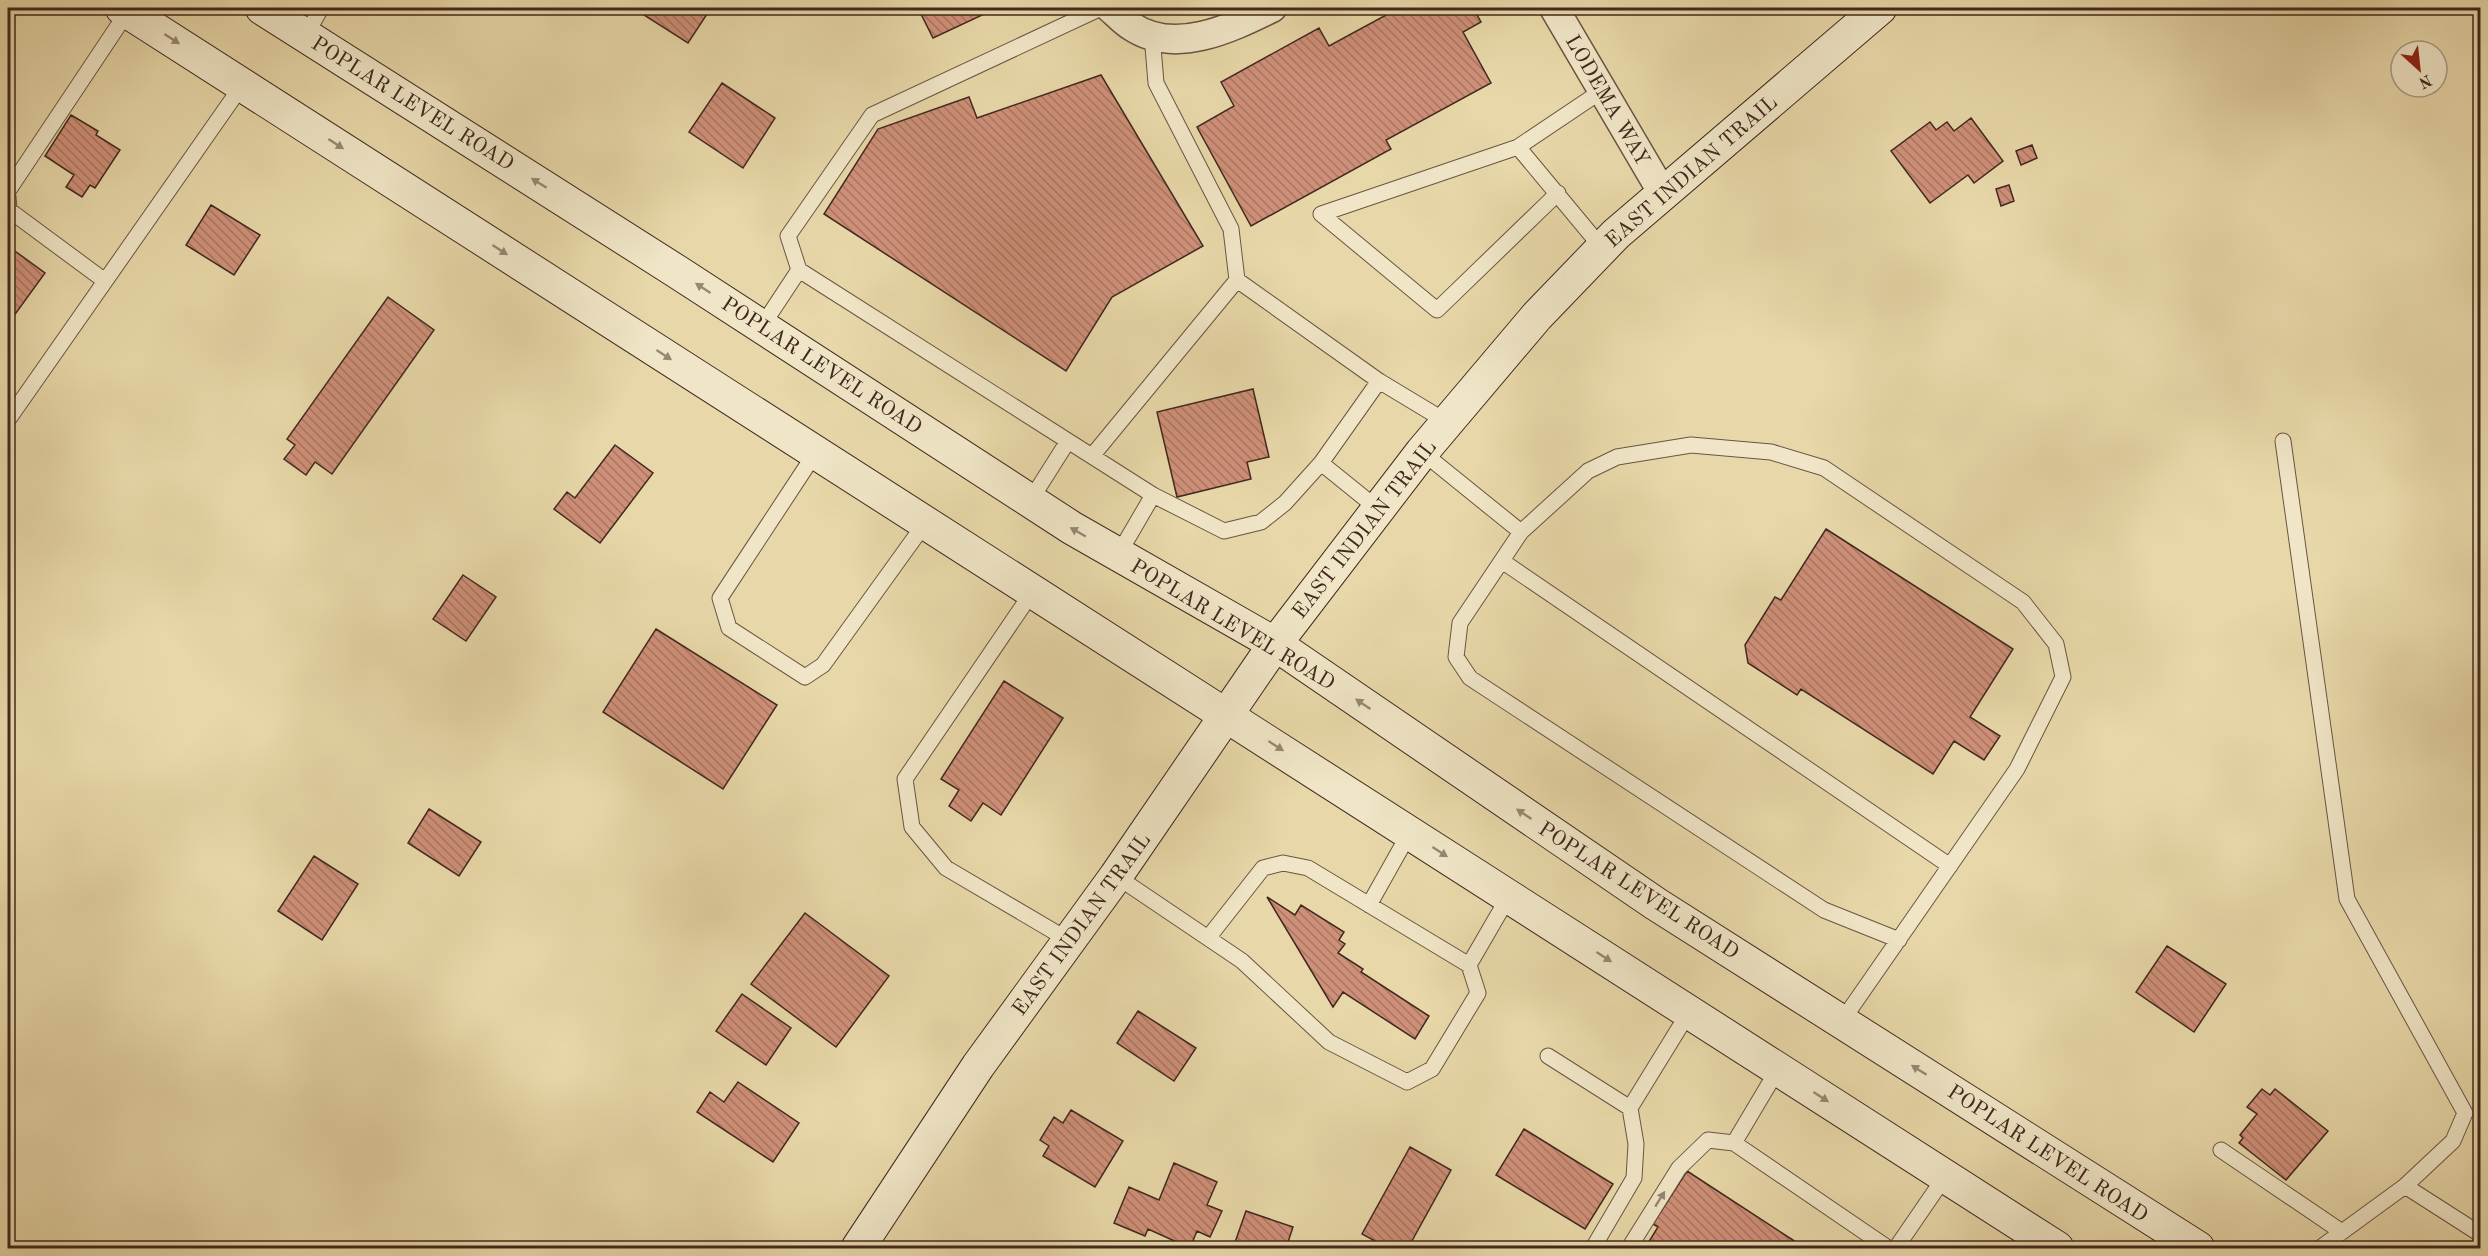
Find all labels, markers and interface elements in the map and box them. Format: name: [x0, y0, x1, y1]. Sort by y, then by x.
street label: LODEMA WAY: [1561, 32, 1653, 170]
one-way arrow: [163, 33, 179, 45]
street label: POPLAR LEVEL ROAD: [307, 33, 517, 175]
north arrow: [2389, 39, 2449, 99]
text: N: [2415, 71, 2434, 91]
street label: EAST INDIAN TRAIL: [1602, 92, 1782, 252]
one-way arrow: [328, 138, 344, 149]
one-way arrow: [531, 178, 547, 189]
one-way arrow: [492, 244, 508, 255]
one-way arrow: [695, 283, 711, 294]
street label: POPLAR LEVEL ROAD: [717, 294, 925, 439]
one-way arrow: [656, 349, 672, 360]
street label: EAST INDIAN TRAIL: [1289, 437, 1441, 623]
one-way arrow: [1070, 526, 1086, 537]
street label: POPLAR LEVEL ROAD: [1126, 556, 1338, 695]
one-way arrow: [1355, 698, 1371, 710]
one-way arrow: [1268, 741, 1284, 752]
one-way arrow: [1516, 809, 1532, 820]
street label: POPLAR LEVEL ROAD: [1534, 819, 1742, 964]
street label: EAST INDIAN TRAIL: [1009, 830, 1155, 1020]
one-way arrow: [1432, 846, 1448, 857]
one-way arrow: [1596, 952, 1612, 963]
one-way arrow: [1911, 1065, 1927, 1076]
street label: POPLAR LEVEL ROAD: [1943, 1082, 2151, 1227]
one-way arrow: [1812, 1091, 1828, 1103]
one-way arrow: [1655, 1191, 1666, 1207]

